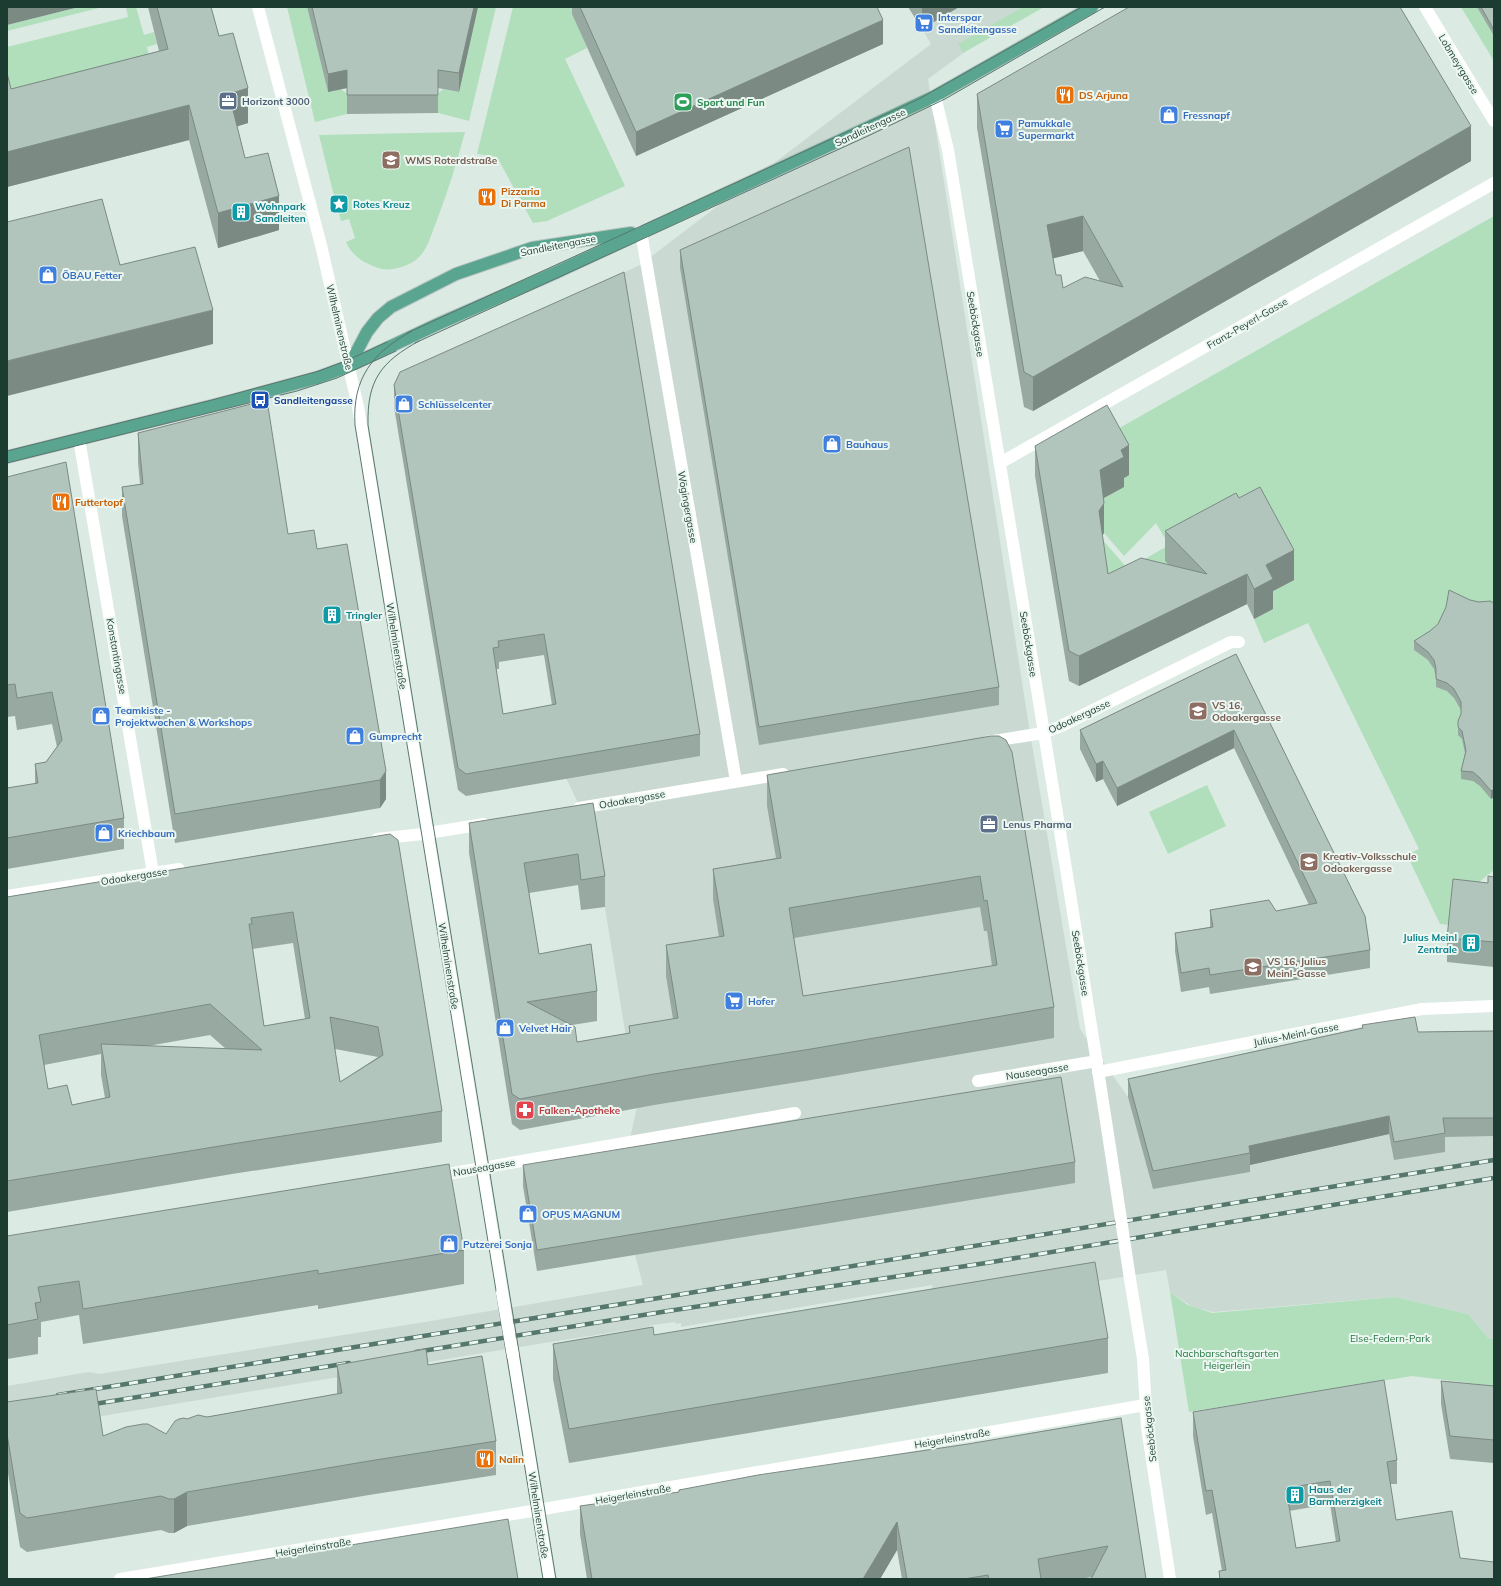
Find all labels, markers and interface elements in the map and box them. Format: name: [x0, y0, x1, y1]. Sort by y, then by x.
place label: Interspar Sandleitengasse: [938, 11, 1017, 36]
supermarket icon: Interspar Sandleitengasse: [913, 12, 935, 34]
street label: Lobmeyrgasse: [1436, 32, 1482, 97]
restaurant icon: DS Arjuna: [1054, 84, 1076, 106]
place label: DS Arjuna: [1079, 89, 1128, 102]
office icon: Horizont 3000: [217, 90, 239, 112]
sports icon: Sport und Fun: [672, 91, 694, 113]
place label: Horizont 3000: [242, 95, 310, 108]
place label: Sport und Fun: [697, 96, 765, 109]
shop icon: Fressnapf: [1158, 104, 1180, 126]
street label: Sandleitengasse: [833, 105, 908, 149]
place label: Fressnapf: [1183, 109, 1230, 122]
place label: Pamukkale Supermarkt: [1018, 117, 1075, 142]
supermarket icon: Pamukkale Supermarkt: [993, 118, 1015, 140]
school or university icon: WMS Roterdstraße: [380, 149, 402, 171]
place label: WMS Roterdstraße: [405, 154, 498, 167]
place label: Pizzaria Di Parma: [501, 185, 546, 210]
restaurant icon: Pizzaria Di Parma: [476, 186, 498, 208]
place icon: Rotes Kreuz: [328, 193, 350, 215]
place label: Rotes Kreuz: [353, 198, 410, 211]
place label: Wohnpark Sandleiten: [255, 200, 306, 225]
building icon: Wohnpark Sandleiten: [230, 201, 252, 223]
street label: Sandleitengasse: [519, 232, 597, 259]
shop icon: ÖBAU Fetter: [37, 264, 59, 286]
place label: ÖBAU Fetter: [62, 269, 122, 282]
street label: Wilhelminenstraße: [323, 283, 356, 371]
street label: Seeböckgasse: [964, 290, 987, 358]
street label: Franz-Peyerl-Gasse: [1204, 295, 1290, 352]
bus stop icon: Sandleitengasse: [249, 389, 271, 411]
shop icon: Schlüsselcenter: [393, 393, 415, 415]
place label: Sandleitengasse: [274, 394, 353, 407]
place label: Schlüsselcenter: [418, 398, 492, 411]
shop icon: Bauhaus: [821, 433, 843, 455]
place label: Bauhaus: [846, 438, 888, 451]
street label: Wögingergasse: [675, 470, 700, 544]
restaurant icon: Futtertopf: [50, 491, 72, 513]
place label: Futtertopf: [75, 496, 123, 509]
street label: Wilhelminenstraße: [383, 602, 410, 690]
building icon: Tringler: [321, 604, 343, 626]
place label: Tringler: [346, 609, 382, 622]
street label: Seeböckgasse: [1017, 610, 1040, 678]
street label: Konstantingasse: [103, 617, 130, 695]
street label: Odoakergasse: [1046, 696, 1112, 736]
place label: VS 16, Odoakergasse: [1211, 699, 1281, 724]
school or university icon: VS 16, Odoakergasse: [1187, 700, 1209, 722]
place label: Teamkiste - Projektwochen & Workshops: [115, 704, 252, 729]
shop icon: Teamkiste - Projektwochen & Workshops: [90, 705, 112, 727]
shop icon: Gumprecht: [344, 725, 366, 747]
place label: Gumprecht: [369, 730, 422, 743]
street label: Odoakergasse: [598, 787, 666, 812]
office icon: Lenus Pharma: [978, 813, 1000, 835]
place label: Lenus Pharma: [1003, 818, 1072, 831]
shop icon: Kriechbaum: [93, 822, 115, 844]
place label: Kriechbaum: [118, 827, 175, 840]
place label: Kreativ-Volksschule Odoakergasse: [1323, 850, 1417, 875]
school or university icon: Kreativ-Volksschule Odoakergasse: [1298, 851, 1320, 873]
street label: Odoakergasse: [100, 865, 168, 888]
street label: Wilhelminenstraße: [435, 922, 462, 1010]
street label: Seeböckgasse: [1069, 929, 1092, 997]
place label: Julius Meinl Zentrale: [1403, 931, 1458, 956]
building icon: Julius Meinl Zentrale: [1460, 932, 1482, 954]
place label: VS 16, Julius Meinl-Gasse: [1266, 955, 1326, 980]
school or university icon: VS 16, Julius Meinl-Gasse: [1242, 956, 1264, 978]
supermarket icon: Hofer: [723, 990, 745, 1012]
place label: Hofer: [748, 995, 775, 1008]
shop icon: Velvet Hair: [494, 1017, 516, 1039]
street label: Julius-Meinl-Gasse: [1252, 1020, 1340, 1049]
place label: Velvet Hair: [518, 1022, 572, 1035]
street label: Nauseagasse: [1005, 1060, 1069, 1083]
pharmacy icon: Falken-Apotheke: [514, 1099, 536, 1121]
place label: Falken-Apotheke: [539, 1104, 621, 1117]
street label: Nauseagasse: [452, 1156, 516, 1179]
shop icon: OPUS MAGNUM: [517, 1203, 539, 1225]
place label: OPUS MAGNUM: [542, 1208, 620, 1221]
shop icon: Putzerei Sonja: [438, 1233, 460, 1255]
place label: Putzerei Sonja: [463, 1238, 532, 1251]
park label: Else-Federn-Park: [1350, 1332, 1431, 1345]
park label: Nachbarschaftsgarten Heigerlein: [1175, 1347, 1279, 1372]
street label: Seeböckgasse: [1140, 1395, 1159, 1463]
street label: Heigerleinstraße: [913, 1425, 991, 1452]
restaurant icon: Nalin: [474, 1448, 496, 1470]
place label: Nalin: [499, 1453, 524, 1466]
street label: Wilhelminenstraße: [525, 1471, 552, 1559]
street label: Heigerleinstraße: [594, 1481, 672, 1508]
place label: Haus der Barmherzigkeit: [1309, 1483, 1382, 1508]
building icon: Haus der Barmherzigkeit: [1284, 1484, 1306, 1506]
street label: Heigerleinstraße: [274, 1535, 352, 1560]

